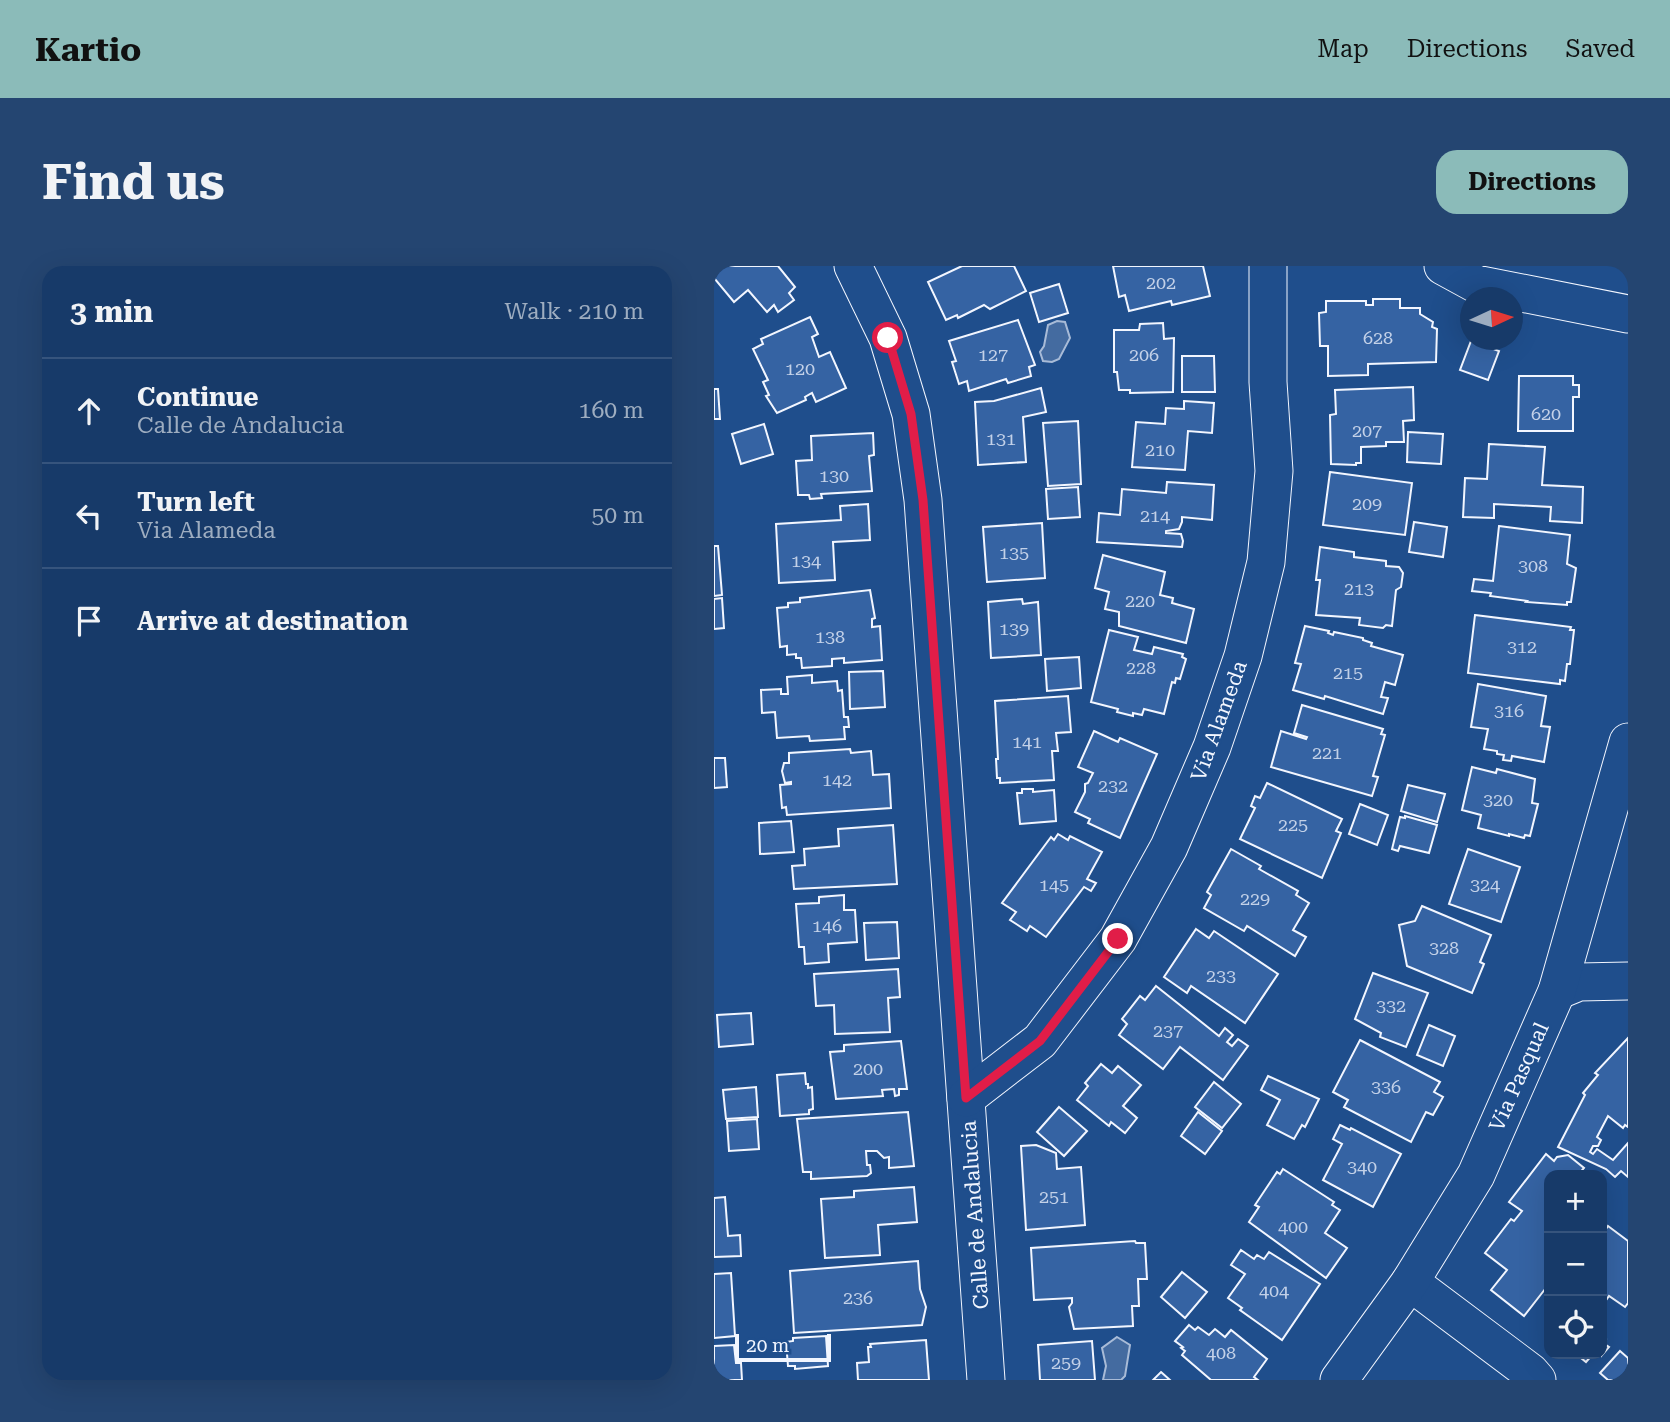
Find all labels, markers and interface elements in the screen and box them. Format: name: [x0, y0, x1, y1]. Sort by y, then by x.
text: Kartio: [35, 30, 141, 69]
text: Map: [1317, 35, 1369, 63]
text: Directions: [1407, 35, 1527, 63]
text: Saved: [1565, 35, 1635, 63]
button: Directions: [1436, 150, 1628, 214]
text: Find us: [42, 154, 225, 211]
house number: 202: [1146, 272, 1176, 293]
north arrow: [1460, 287, 1523, 350]
text: 3 min: [70, 294, 153, 329]
text: Walk · 210 m: [505, 298, 644, 325]
route start: [872, 322, 903, 353]
house number: 628: [1363, 327, 1393, 348]
house number: 127: [978, 344, 1008, 365]
house number: 206: [1129, 344, 1159, 365]
house number: 120: [785, 358, 815, 379]
text: Continue: [137, 382, 259, 412]
icon: ahead: [70, 392, 108, 430]
text: 160 m: [579, 397, 644, 424]
house number: 620: [1531, 403, 1561, 424]
text: Calle de Andalucia: [137, 412, 344, 439]
house number: 207: [1352, 420, 1382, 441]
house number: 131: [986, 428, 1016, 449]
house number: 210: [1145, 439, 1175, 460]
house number: 130: [819, 465, 849, 486]
text: Turn left: [137, 487, 255, 517]
house number: 209: [1352, 493, 1382, 514]
icon: left: [70, 497, 108, 535]
text: 50 m: [591, 502, 644, 529]
house number: 214: [1140, 505, 1170, 526]
text: Via Alameda: [137, 517, 276, 544]
house number: 135: [999, 542, 1029, 563]
house number: 134: [791, 550, 821, 571]
house number: 308: [1518, 555, 1548, 576]
house number: 213: [1344, 578, 1374, 599]
house number: 220: [1125, 590, 1155, 611]
icon: arrive: [70, 602, 108, 640]
text: Arrive at destination: [137, 606, 408, 636]
house number: 139: [999, 618, 1029, 639]
house number: 138: [815, 626, 845, 647]
house number: 312: [1507, 636, 1537, 657]
house number: 228: [1126, 657, 1156, 678]
street label: Via Alameda: [1186, 657, 1252, 785]
house number: 215: [1333, 662, 1363, 683]
house number: 316: [1494, 700, 1524, 721]
house number: 141: [1012, 731, 1042, 752]
house number: 221: [1312, 742, 1342, 763]
house number: 142: [822, 769, 852, 790]
house number: 232: [1098, 775, 1128, 796]
house number: 320: [1483, 789, 1513, 810]
house number: 225: [1278, 814, 1308, 835]
house number: 145: [1039, 874, 1069, 895]
house number: 324: [1470, 874, 1500, 895]
house number: 229: [1240, 888, 1270, 909]
house number: 146: [812, 915, 842, 936]
route end: [1102, 923, 1133, 954]
house number: 328: [1429, 937, 1459, 958]
house number: 233: [1206, 965, 1236, 986]
house number: 332: [1376, 995, 1406, 1016]
street label: Via Pasqual: [1484, 1018, 1554, 1135]
house number: 237: [1153, 1020, 1183, 1041]
house number: 200: [853, 1058, 883, 1079]
house number: 336: [1371, 1076, 1401, 1097]
street label: Calle de Andalucia: [956, 1119, 994, 1310]
house number: 340: [1347, 1156, 1377, 1177]
map controls: [1544, 1170, 1607, 1359]
button: +: [1544, 1170, 1607, 1233]
house number: 251: [1039, 1186, 1069, 1207]
house number: 400: [1278, 1216, 1308, 1237]
button: −: [1544, 1233, 1607, 1296]
house number: 404: [1259, 1280, 1289, 1301]
house number: 236: [843, 1287, 873, 1308]
button: locate: [1544, 1296, 1607, 1359]
scale bar: [735, 1331, 831, 1363]
text: 20 m: [746, 1334, 789, 1357]
house number: 408: [1206, 1342, 1236, 1363]
house number: 259: [1051, 1352, 1081, 1373]

